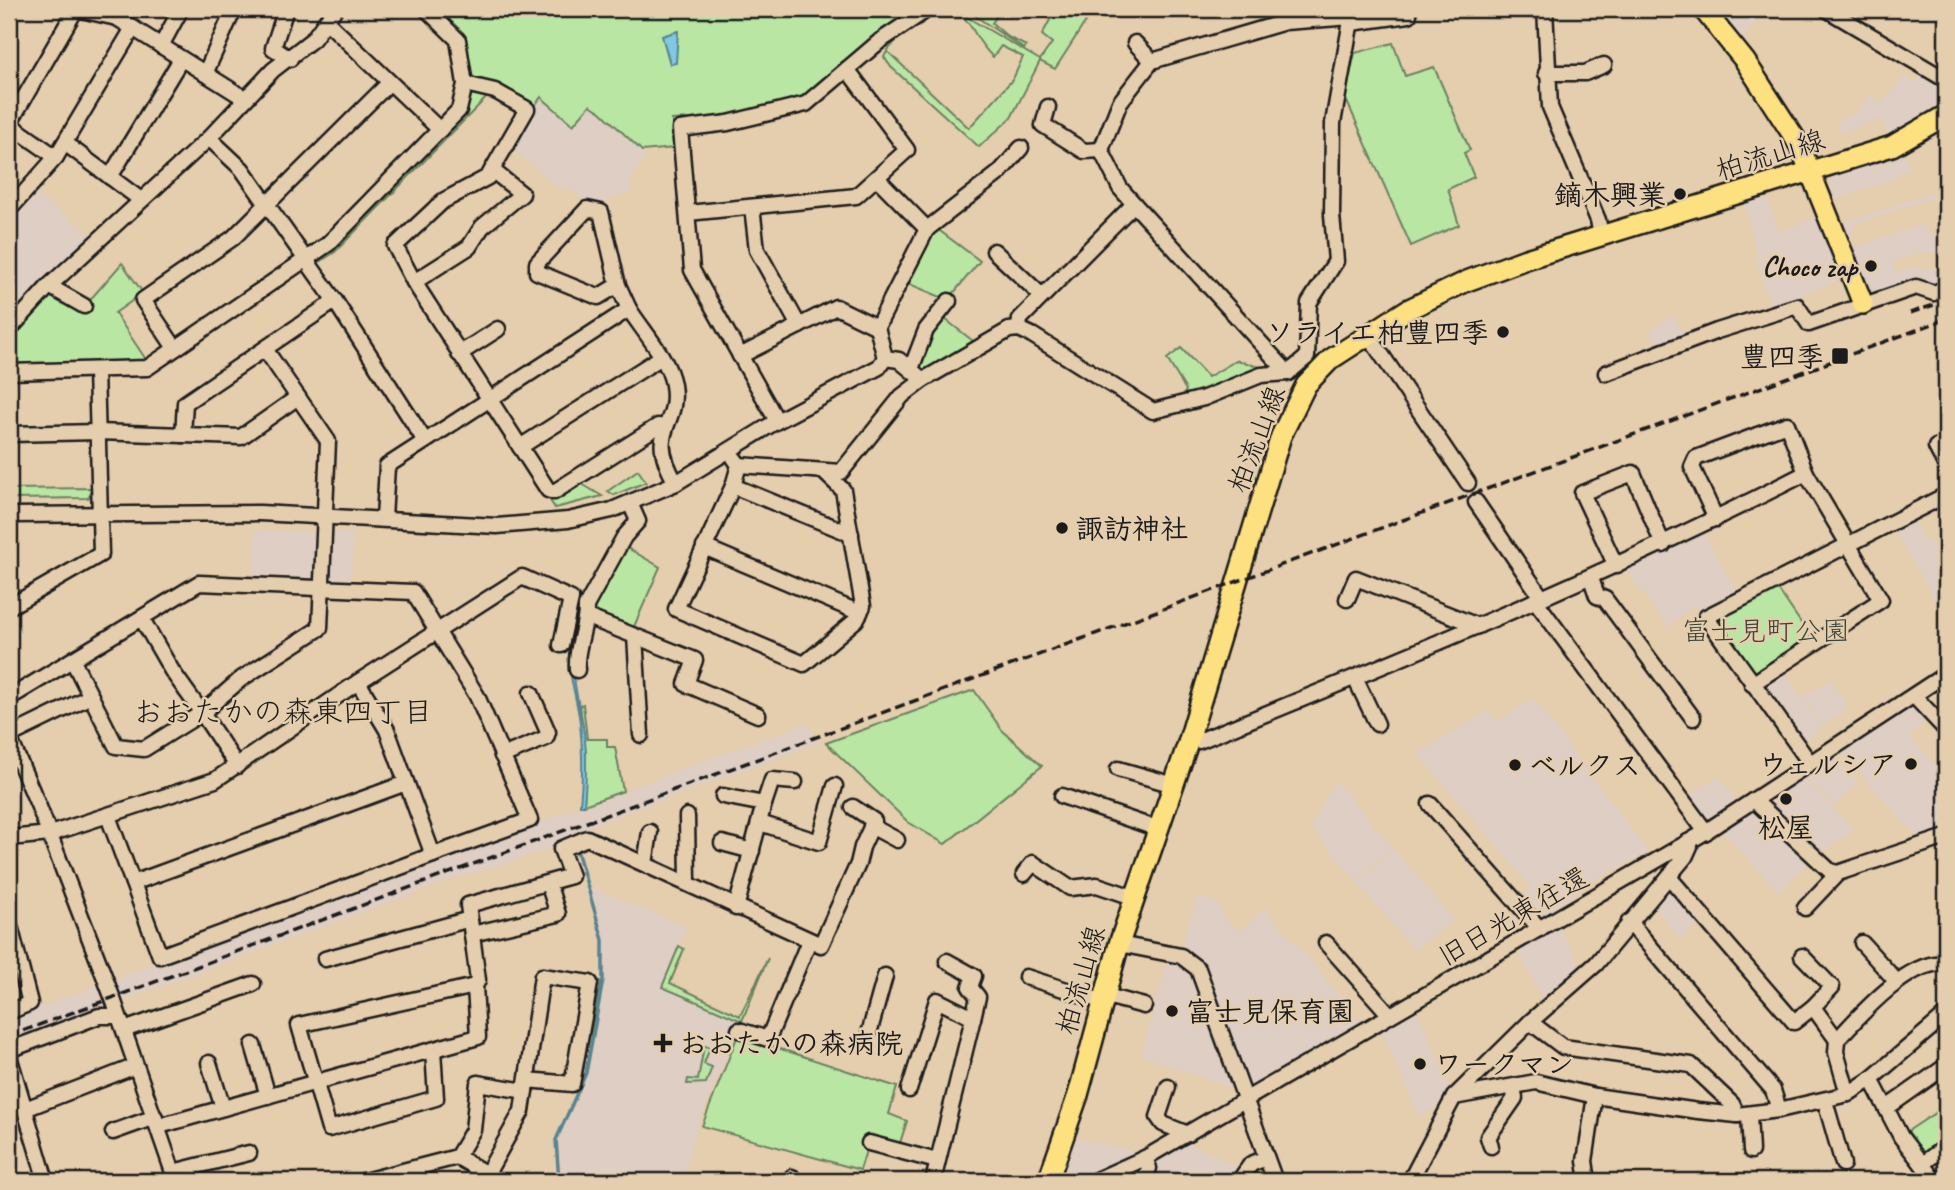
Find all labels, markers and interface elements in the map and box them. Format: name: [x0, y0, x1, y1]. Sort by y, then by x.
street label: 柏流山線: [1711, 121, 1829, 188]
place label: 鏑木興業: [1554, 177, 1666, 212]
marker: 鏑木興業: [1672, 186, 1688, 202]
place label: Choco zap: [1762, 249, 1859, 284]
marker: Choco zap: [1863, 258, 1879, 274]
place label: ソライエ柏豊四季: [1266, 315, 1489, 350]
marker: ソライエ柏豊四季: [1495, 324, 1511, 340]
place label: 豊四季: [1740, 339, 1824, 374]
marker: 豊四季: [1830, 346, 1850, 366]
street label: 柏流山線: [1220, 381, 1293, 498]
place label: 諏訪神社: [1076, 511, 1188, 546]
marker: 諏訪神社: [1054, 520, 1070, 536]
park label: 富士見町公園: [1682, 613, 1850, 648]
district label: おおたかの森東四丁目: [133, 693, 433, 731]
place label: ウェルシア: [1759, 747, 1897, 782]
place label: ベルクス: [1529, 748, 1641, 783]
marker: ウェルシア: [1903, 756, 1919, 772]
marker: ベルクス: [1507, 757, 1523, 773]
marker: 松屋: [1778, 791, 1794, 807]
place label: 松屋: [1758, 810, 1814, 845]
street label: 旧日光東往還: [1432, 859, 1595, 974]
street label: 柏流山線: [1048, 921, 1113, 1039]
place label: 富士見保育園: [1186, 994, 1354, 1029]
marker: 富士見保育園: [1164, 1003, 1180, 1019]
place label: おおたかの森病院: [679, 1026, 903, 1061]
marker: おおたかの森病院: [653, 1033, 673, 1053]
place label: ワークマン: [1434, 1047, 1574, 1082]
marker: ワークマン: [1412, 1056, 1428, 1072]

